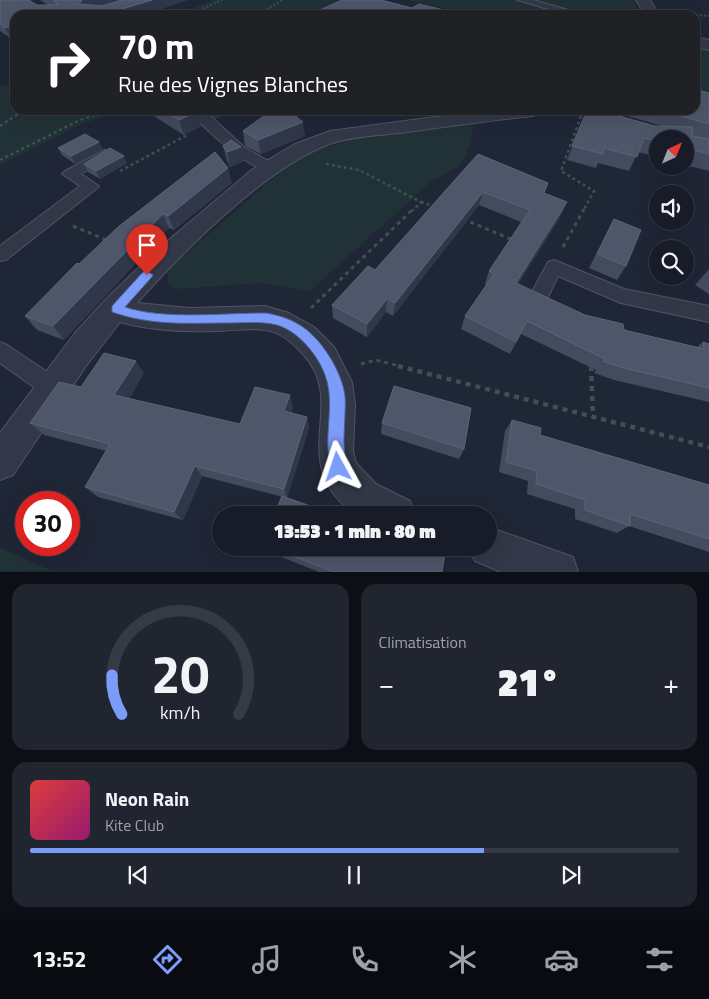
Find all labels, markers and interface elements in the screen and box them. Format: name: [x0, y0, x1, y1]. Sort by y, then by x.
text: 70 m: [118, 19, 194, 73]
icon: right: [35, 30, 100, 95]
text: Rue des Vignes Blanches: [118, 67, 348, 101]
north arrow: [649, 130, 694, 175]
map controls: [649, 130, 694, 285]
button: sound: [649, 185, 694, 230]
pin: [126, 224, 168, 275]
icon: arrive: [133, 231, 161, 259]
button: search: [649, 240, 694, 285]
position arrow: [311, 440, 363, 492]
speed limit sign: 30: [15, 491, 80, 556]
text: 13:53 · 1 min · 80 m: [273, 516, 436, 545]
text: Climatisation: [379, 630, 467, 654]
text: 20: [151, 634, 209, 713]
text: 21°: [497, 653, 560, 711]
text: −: [379, 662, 394, 705]
text: +: [663, 662, 679, 705]
text: km/h: [160, 699, 200, 726]
text: Neon Rain: [105, 784, 189, 813]
text: Kite Club: [105, 813, 164, 837]
icon: previous: [124, 861, 152, 889]
icon: pause: [340, 861, 368, 889]
icon: next: [557, 861, 585, 889]
text: 13:52: [32, 942, 87, 976]
icon: directions: [150, 942, 185, 977]
icon: music: [249, 942, 284, 977]
icon: phone: [347, 942, 382, 977]
icon: climate: [445, 942, 480, 977]
icon: car: [544, 942, 579, 977]
icon: filters: [642, 942, 677, 977]

